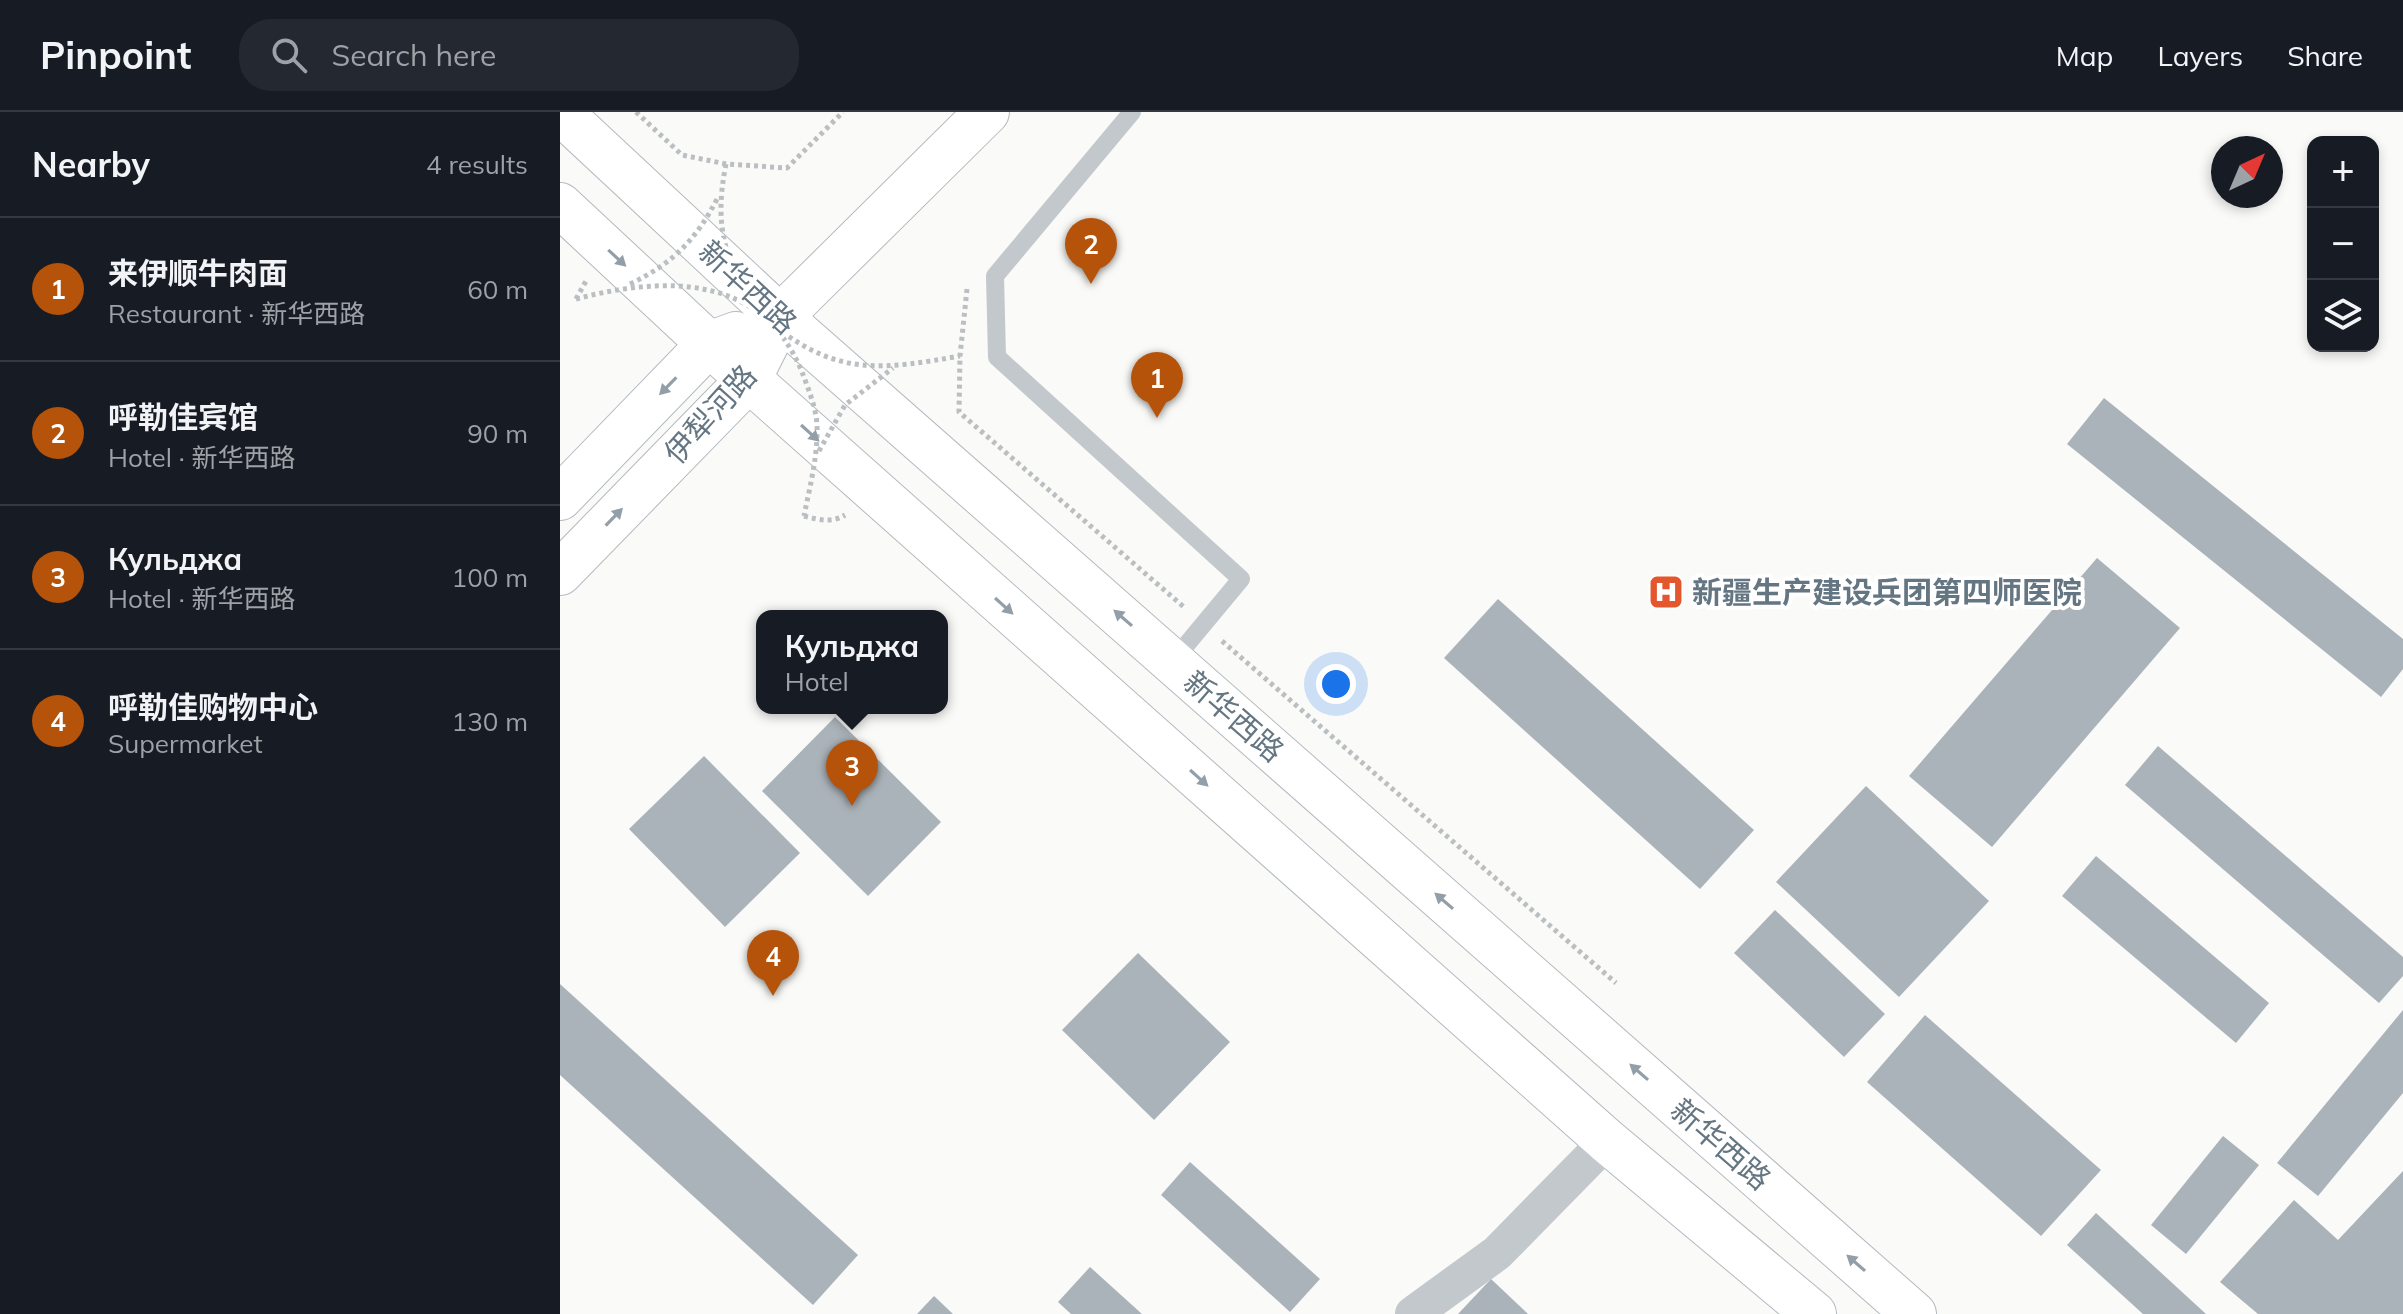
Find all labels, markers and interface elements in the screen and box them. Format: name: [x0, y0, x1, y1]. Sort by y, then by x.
search box: [239, 19, 799, 91]
text: Pinpoint: [40, 31, 191, 79]
icon: search: [267, 33, 311, 77]
text: Search here: [331, 36, 496, 74]
text: Map: [2056, 38, 2113, 73]
text: Layers: [2157, 38, 2243, 73]
text: Share: [2287, 38, 2363, 73]
north arrow: [2211, 136, 2283, 208]
map controls: [2307, 136, 2379, 352]
button: +: [2307, 136, 2379, 208]
text: Nearby: [32, 143, 150, 186]
text: 4 results: [426, 148, 528, 181]
button: −: [2307, 208, 2379, 280]
pin: 2: [1065, 218, 1117, 284]
street label: 新华西路: [691, 232, 805, 342]
one-way arrow: [608, 249, 627, 267]
text: 来伊顺牛肉面: [108, 254, 288, 292]
text: 1: [50, 273, 66, 306]
text: 60 m: [467, 273, 528, 306]
button: layers: [2307, 280, 2379, 352]
text: Restaurant · 新华西路: [108, 297, 365, 330]
pin: 1: [1131, 352, 1183, 418]
street label: 伊犁河路: [656, 357, 764, 471]
one-way arrow: [660, 376, 678, 395]
text: 呼勒佳宾馆: [108, 398, 258, 436]
text: 2: [50, 417, 66, 450]
text: 90 m: [467, 417, 528, 450]
one-way arrow: [799, 424, 819, 441]
text: Hotel · 新华西路: [108, 441, 296, 474]
one-way arrow: [605, 508, 623, 527]
text: Кульджа: [108, 540, 242, 578]
text: 3: [50, 561, 66, 594]
text: 100 m: [452, 561, 528, 594]
hospital icon: 新疆生产建设兵团第四师医院: [1647, 573, 1685, 611]
place label: 新疆生产建设兵团第四师医院: [1692, 573, 2082, 611]
text: Hotel · 新华西路: [108, 582, 296, 615]
one-way arrow: [995, 596, 1014, 614]
popup: [756, 610, 948, 714]
one-way arrow: [1113, 610, 1132, 628]
text: Кульджа: [785, 627, 919, 665]
street label: 新华西路: [1176, 662, 1292, 770]
your location: [1316, 664, 1356, 704]
text: Hotel: [785, 665, 849, 698]
text: 呼勒佳购物中心: [108, 688, 318, 726]
text: 4: [50, 705, 66, 738]
text: 130 m: [452, 705, 528, 738]
text: Supermarket: [108, 727, 263, 760]
pin: 3: [826, 740, 878, 806]
one-way arrow: [1189, 769, 1208, 787]
one-way arrow: [1435, 893, 1455, 910]
pin: 4: [747, 930, 799, 996]
one-way arrow: [1630, 1064, 1649, 1082]
street label: 新华西路: [1663, 1090, 1779, 1198]
one-way arrow: [1846, 1254, 1865, 1272]

